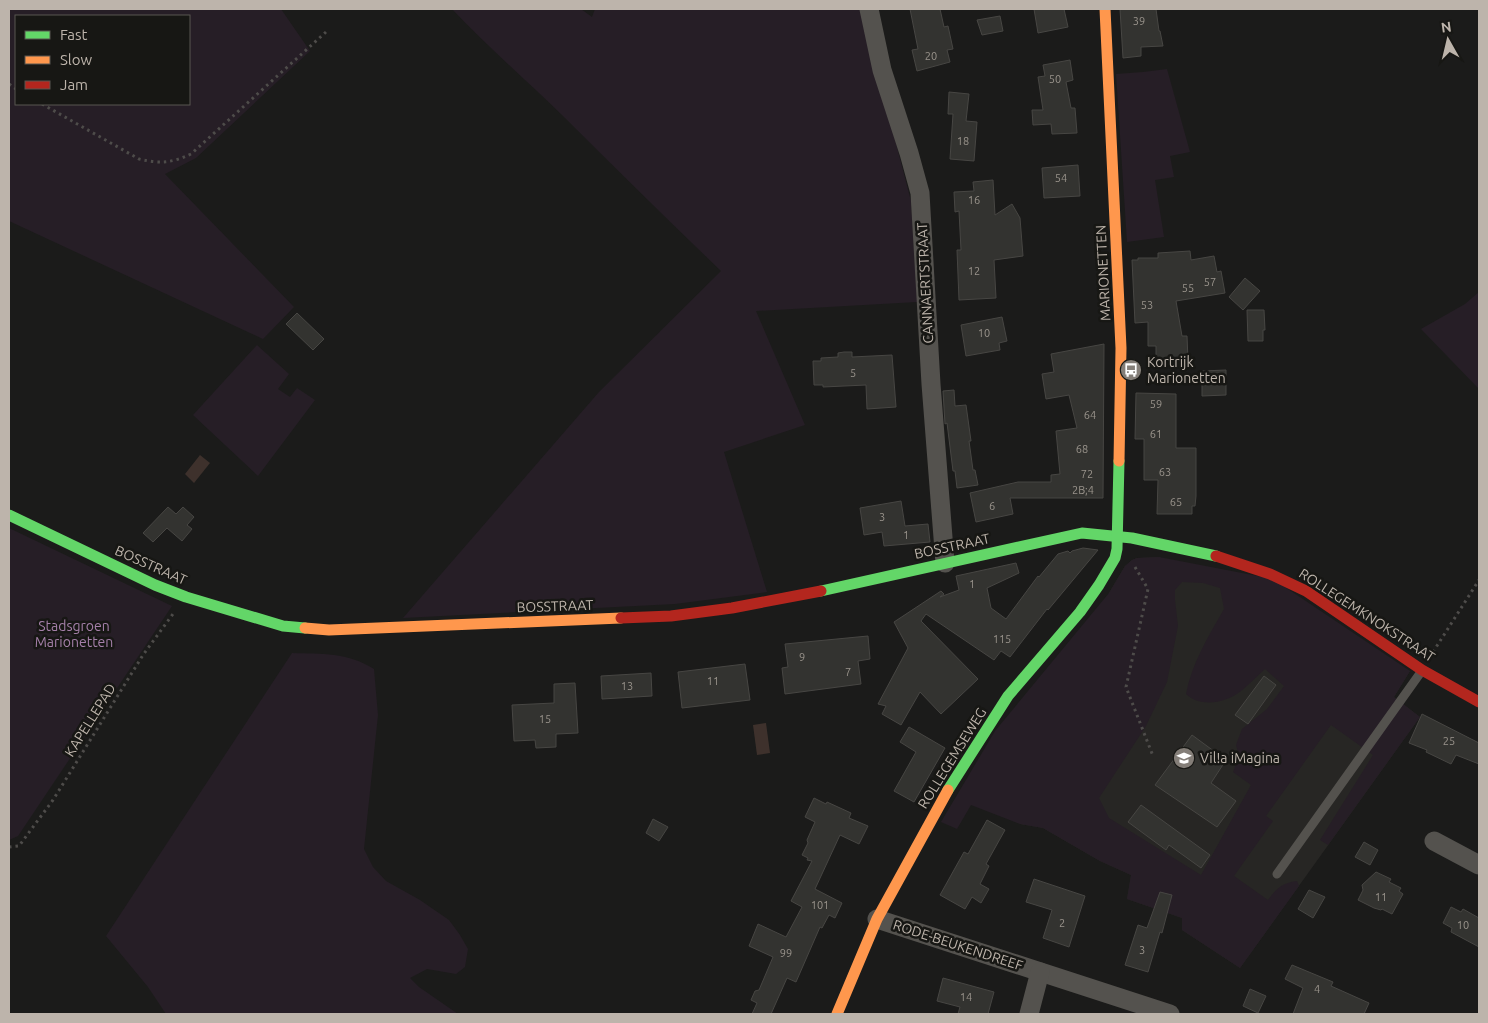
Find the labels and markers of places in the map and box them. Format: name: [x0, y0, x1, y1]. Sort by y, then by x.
place label: Kortrijk Marionetten: [1147, 354, 1226, 386]
bus stop icon: Kortrijk Marionetten: [1119, 358, 1143, 382]
school or university icon: Vil!a iMagina: [1172, 746, 1196, 770]
place label: Vil!a iMagina: [1200, 750, 1280, 766]

